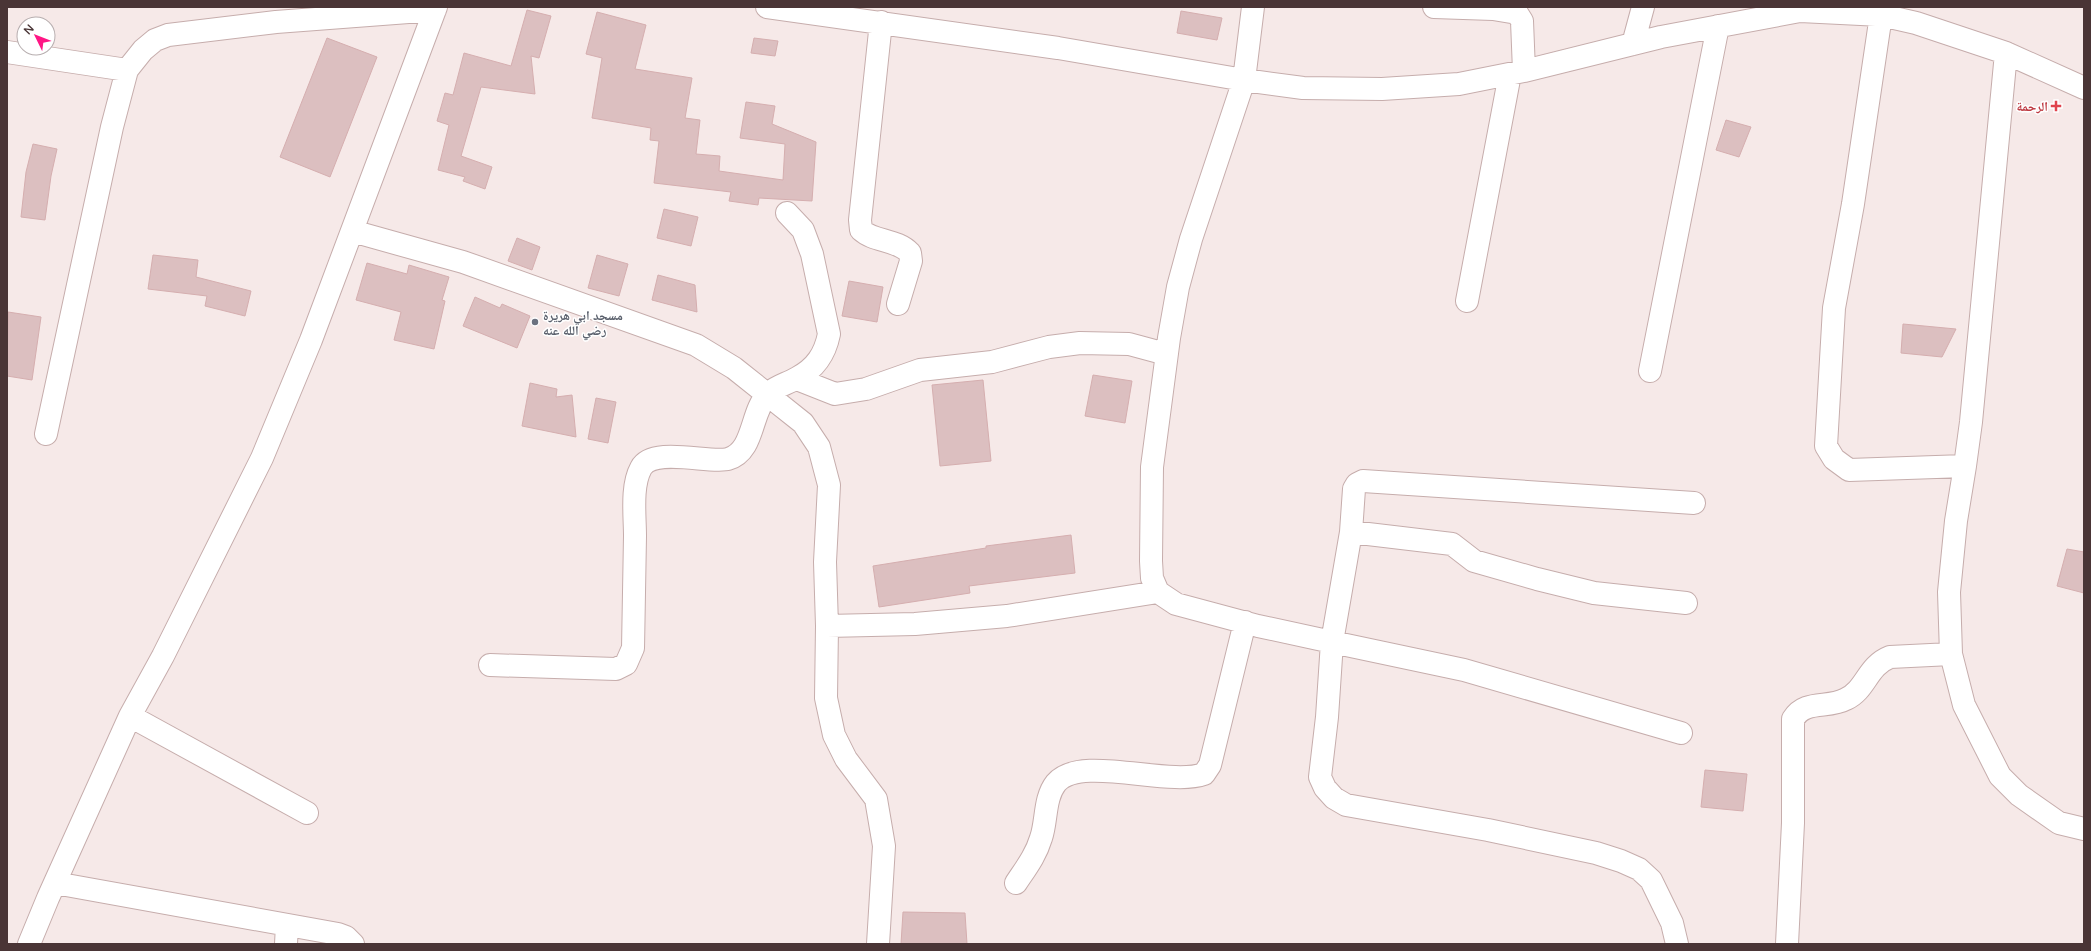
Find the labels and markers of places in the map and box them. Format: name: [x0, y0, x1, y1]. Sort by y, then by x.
place label: الرحمة: [2016, 99, 2048, 115]
marker: الرحمة: [2051, 101, 2061, 111]
place label: مسجد ابي هريرة رضي الله عنه: [543, 308, 623, 341]
marker: مسجد ابي هريرة رضي الله عنه: [530, 317, 540, 327]

